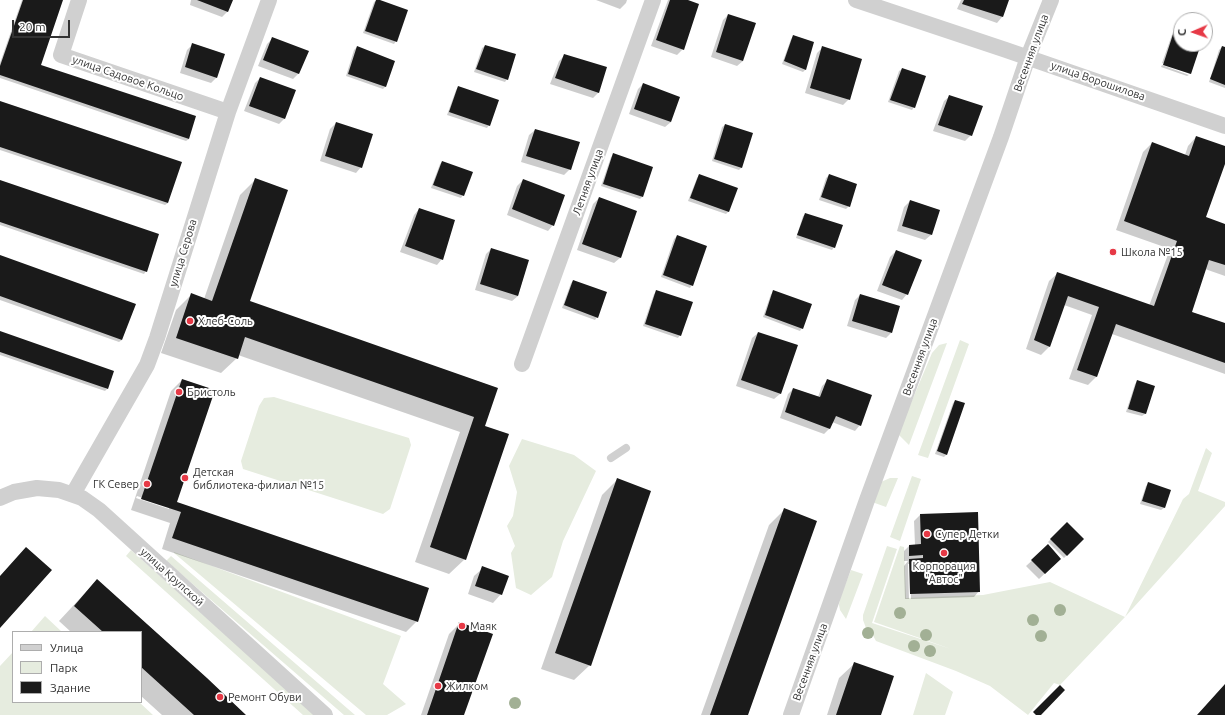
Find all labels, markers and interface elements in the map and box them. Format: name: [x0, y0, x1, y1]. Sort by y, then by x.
scale bar: [14, 12, 72, 38]
street label: Весенняя улица: [1011, 12, 1051, 94]
north arrow: [1173, 12, 1213, 52]
text: 20 m: [19, 20, 46, 33]
text: С: [1176, 29, 1188, 36]
street label: улица Садовое Кольцо: [71, 53, 185, 103]
street label: улица Ворошилова: [1049, 59, 1147, 103]
street label: Летняя улица: [570, 147, 606, 217]
street label: улица Серова: [166, 218, 200, 288]
place label: Школа №15: [1121, 245, 1183, 259]
marker: Школа №15: [1108, 247, 1118, 257]
place label: Хлеб-Соль: [198, 314, 253, 328]
marker: Хлеб-Соль: [185, 316, 195, 326]
street label: Весенняя улица: [900, 316, 940, 398]
place label: Бристоль: [187, 385, 235, 399]
marker: Бристоль: [174, 387, 184, 397]
place label: Детская библиотека-филиал №15: [193, 465, 324, 491]
marker: Детская библиотека-филиал №15: [180, 473, 190, 483]
place label: ГК Север: [93, 477, 139, 491]
marker: ГК Север: [142, 479, 152, 489]
place label: Супер Детки: [935, 527, 999, 541]
marker: Супер Детки: [922, 529, 932, 539]
street label: улица Крупской: [138, 545, 206, 609]
marker: Корпорация "Автос": [939, 548, 949, 558]
place label: Корпорация "Автос": [912, 559, 976, 585]
place label: Маяк: [470, 619, 497, 633]
marker: Маяк: [457, 621, 467, 631]
street label: Весенняя улица: [790, 621, 830, 703]
legend: [12, 631, 142, 703]
text: Улица: [50, 641, 83, 654]
text: Парк: [50, 661, 78, 674]
place label: Жилком: [446, 679, 488, 693]
text: Здание: [50, 681, 91, 694]
marker: Жилком: [433, 681, 443, 691]
place label: Ремонт Обуви: [228, 690, 302, 704]
marker: Ремонт Обуви: [215, 692, 225, 702]

